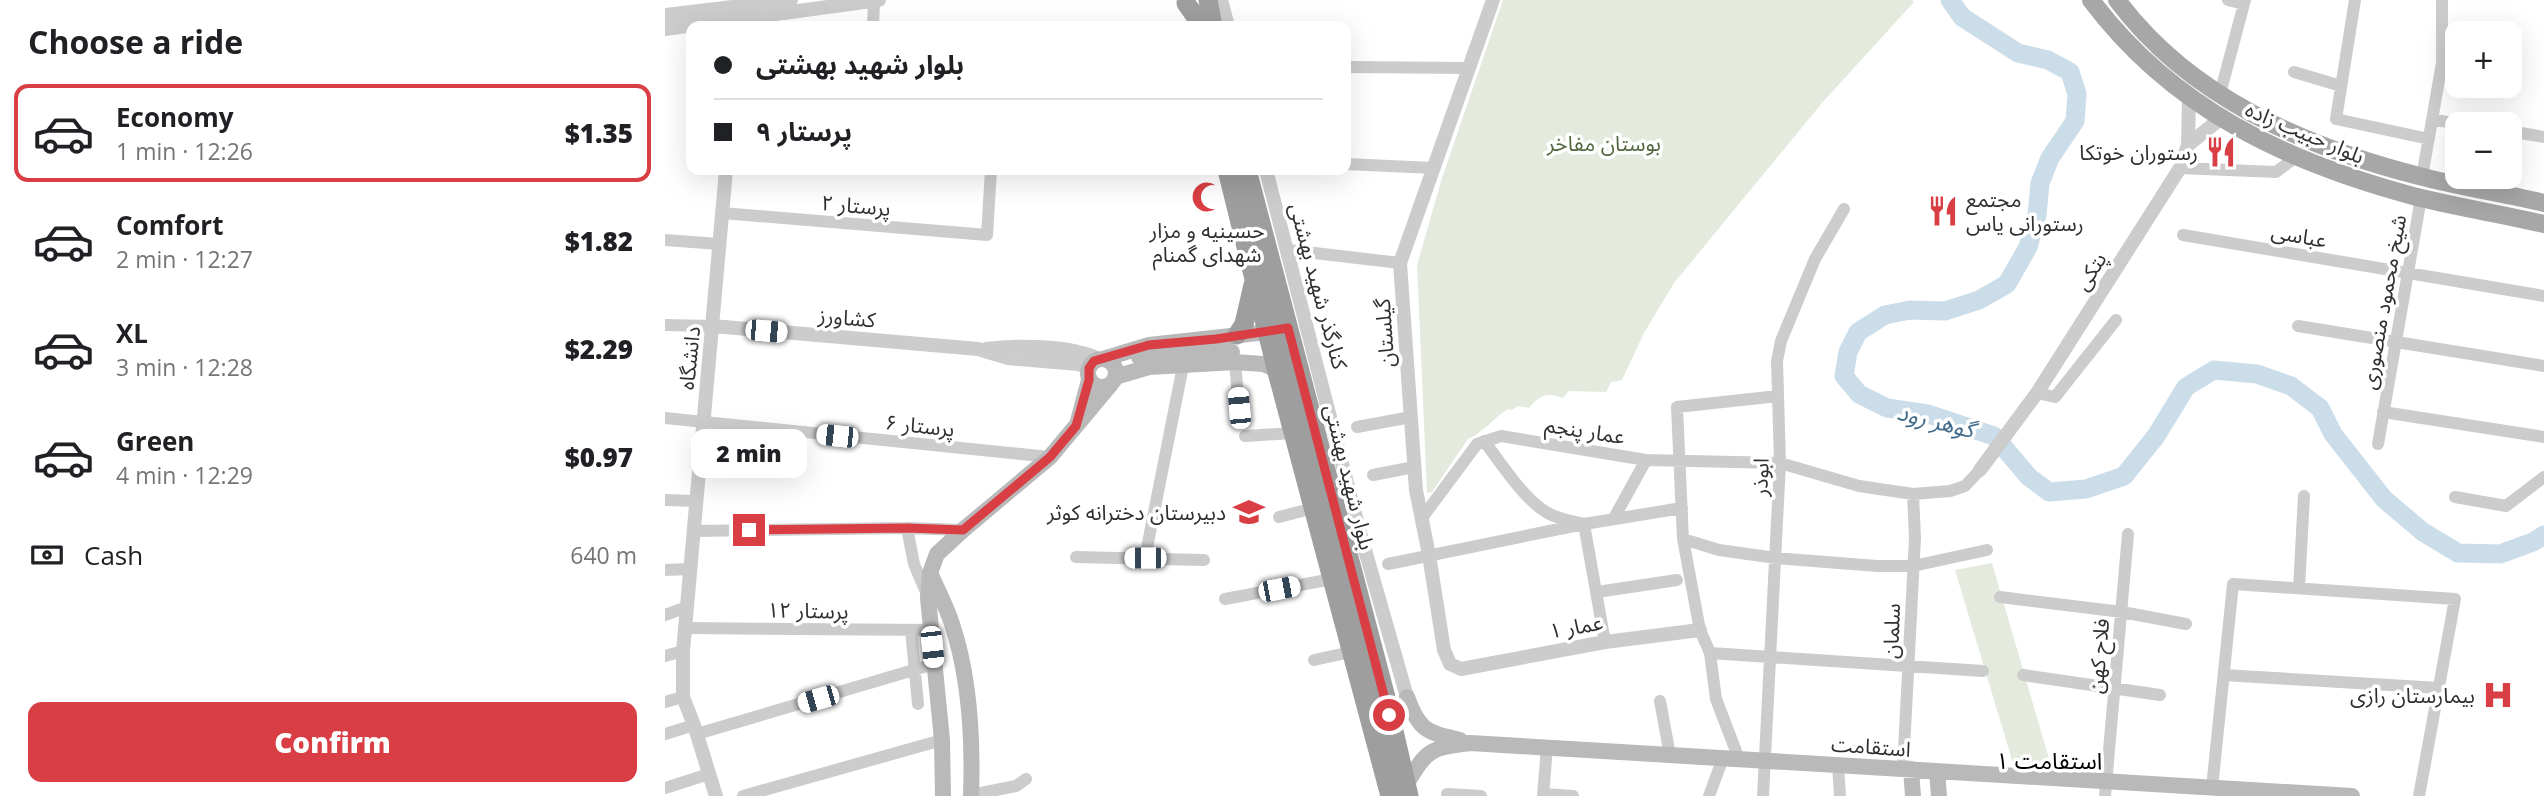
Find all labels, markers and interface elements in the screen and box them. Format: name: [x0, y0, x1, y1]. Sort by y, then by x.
text: Choose a ride: [28, 20, 243, 63]
map controls: [2445, 21, 2522, 189]
button: +: [2445, 21, 2522, 98]
text: بلوار شهید بهشتی: [756, 46, 964, 82]
street label: بلوار حبیب زاده: [2241, 94, 2369, 170]
text: Economy: [116, 99, 234, 135]
icon: car: [32, 102, 95, 165]
button: −: [2445, 112, 2522, 189]
text: پرستار ۹: [756, 113, 852, 149]
text: $1.35: [565, 115, 633, 151]
park label: بوستان مفاخر: [1546, 129, 1661, 157]
text: 1 min · 12:26: [116, 135, 253, 167]
restaurant icon: رستوران خوتکا: [2204, 135, 2238, 169]
place label: رستوران خوتکا: [2079, 138, 2198, 166]
mosque icon: حسینیه و مزار شهدای گمنام: [1190, 180, 1224, 214]
place label: مجتمع رستورانی یاس: [1966, 185, 2084, 237]
street label: پرستار ۲: [820, 188, 892, 222]
restaurant icon: مجتمع رستورانی یاس: [1926, 194, 1960, 228]
street label: کنارگذر شهید بهشتی: [1283, 200, 1355, 372]
text: Comfort: [116, 207, 223, 243]
icon: car: [32, 210, 95, 273]
street label: شیخ محمود منصوری: [2354, 212, 2414, 392]
place label: حسینیه و مزار شهدای گمنام: [1148, 216, 1265, 271]
street label: عباسی: [2269, 216, 2329, 254]
text: $1.82: [565, 223, 633, 259]
text: 2 min · 12:27: [116, 243, 253, 275]
street label: پتکی: [2067, 247, 2113, 296]
street label: گیلستان: [1368, 297, 1400, 368]
street label: کشاورز: [816, 300, 877, 333]
text: XL: [116, 315, 148, 351]
icon: car: [32, 318, 95, 381]
car: [745, 319, 788, 343]
street label: دانشگاه: [672, 325, 706, 391]
text: $2.29: [565, 331, 633, 367]
text: 3 min · 12:28: [116, 351, 253, 383]
car: [1227, 386, 1252, 430]
water label: گوهر رود: [1894, 395, 1982, 446]
street label: بلوار شهید بهشتی: [1318, 401, 1382, 553]
street label: پرستار ۶: [884, 407, 956, 443]
street label: عمار پنجم: [1543, 410, 1627, 452]
text: Green: [116, 423, 194, 459]
car: [816, 423, 859, 449]
icon: car: [32, 426, 95, 489]
callout: 2 min: [691, 428, 807, 477]
text: 2 min: [716, 437, 782, 469]
text: $0.97: [565, 439, 633, 475]
street label: ابوذر: [1745, 457, 1775, 498]
text: 4 min · 12:29: [116, 459, 253, 491]
school or university icon: دبیرستان دخترانه کوثر: [1232, 495, 1266, 529]
place label: دبیرستان دخترانه کوثر: [1046, 498, 1226, 526]
route end: [733, 514, 765, 546]
icon: cash: [28, 536, 66, 574]
text: Cash: [84, 537, 143, 573]
text: 640 m: [570, 539, 637, 571]
car: [1125, 548, 1167, 569]
car: [1257, 575, 1302, 603]
street label: پرستار ۱۲: [767, 595, 849, 625]
street label: سلمان: [1876, 603, 1906, 659]
street label: عمار ۱: [1547, 608, 1605, 644]
street label: فلاح کهن: [2081, 617, 2117, 695]
car: [920, 625, 945, 669]
hospital icon: بیمارستان رازی: [2481, 678, 2515, 712]
place label: بیمارستان رازی: [2350, 681, 2475, 709]
car: [795, 683, 842, 715]
route start: [1373, 699, 1405, 731]
button: Confirm: [28, 702, 637, 782]
street label: استقامت: [1830, 729, 1912, 763]
district label: استقامت ۱: [1996, 744, 2102, 776]

